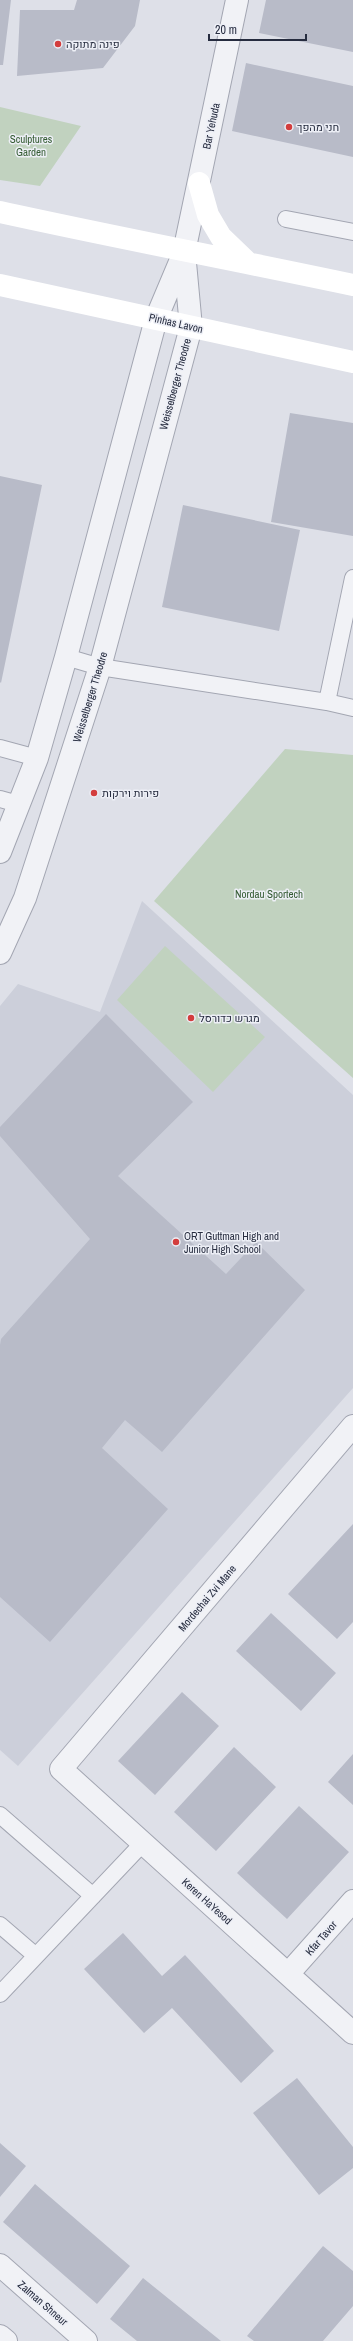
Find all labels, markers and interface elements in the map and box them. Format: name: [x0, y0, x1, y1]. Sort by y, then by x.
scale bar: [209, 16, 306, 42]
text: 20 m: [215, 22, 237, 38]
place label: פינה מתוקה: [66, 37, 120, 51]
marker: פינה מתוקה: [53, 39, 63, 49]
street label: Bar Yehuda: [199, 102, 223, 150]
place label: חני מהפך: [297, 120, 339, 134]
marker: חני מהפך: [284, 122, 294, 132]
park label: Sculptures Garden: [10, 132, 53, 159]
street label: Pinhas Lavon: [148, 310, 204, 336]
street label: Weisselberger Theodre: [156, 337, 194, 431]
street label: Weisselberger Theodre: [70, 650, 110, 744]
place label: פירות וירקות: [102, 786, 159, 800]
marker: פירות וירקות: [89, 788, 99, 798]
park label: Nordau Sportech: [235, 887, 303, 901]
place label: מגרש כדורסל: [199, 1011, 260, 1025]
marker: מגרש כדורסל: [186, 1013, 196, 1023]
place label: ORT Guttman High and Junior High School: [184, 1229, 279, 1256]
marker: ORT Guttman High and Junior High School: [171, 1237, 181, 1247]
street label: Mordechai Zvi Mane: [175, 1562, 239, 1634]
street label: Keren HaYesod: [179, 1875, 235, 1927]
street label: Kfar Tavor: [302, 1918, 340, 1958]
street label: Zalman Shneur: [15, 2277, 71, 2329]

